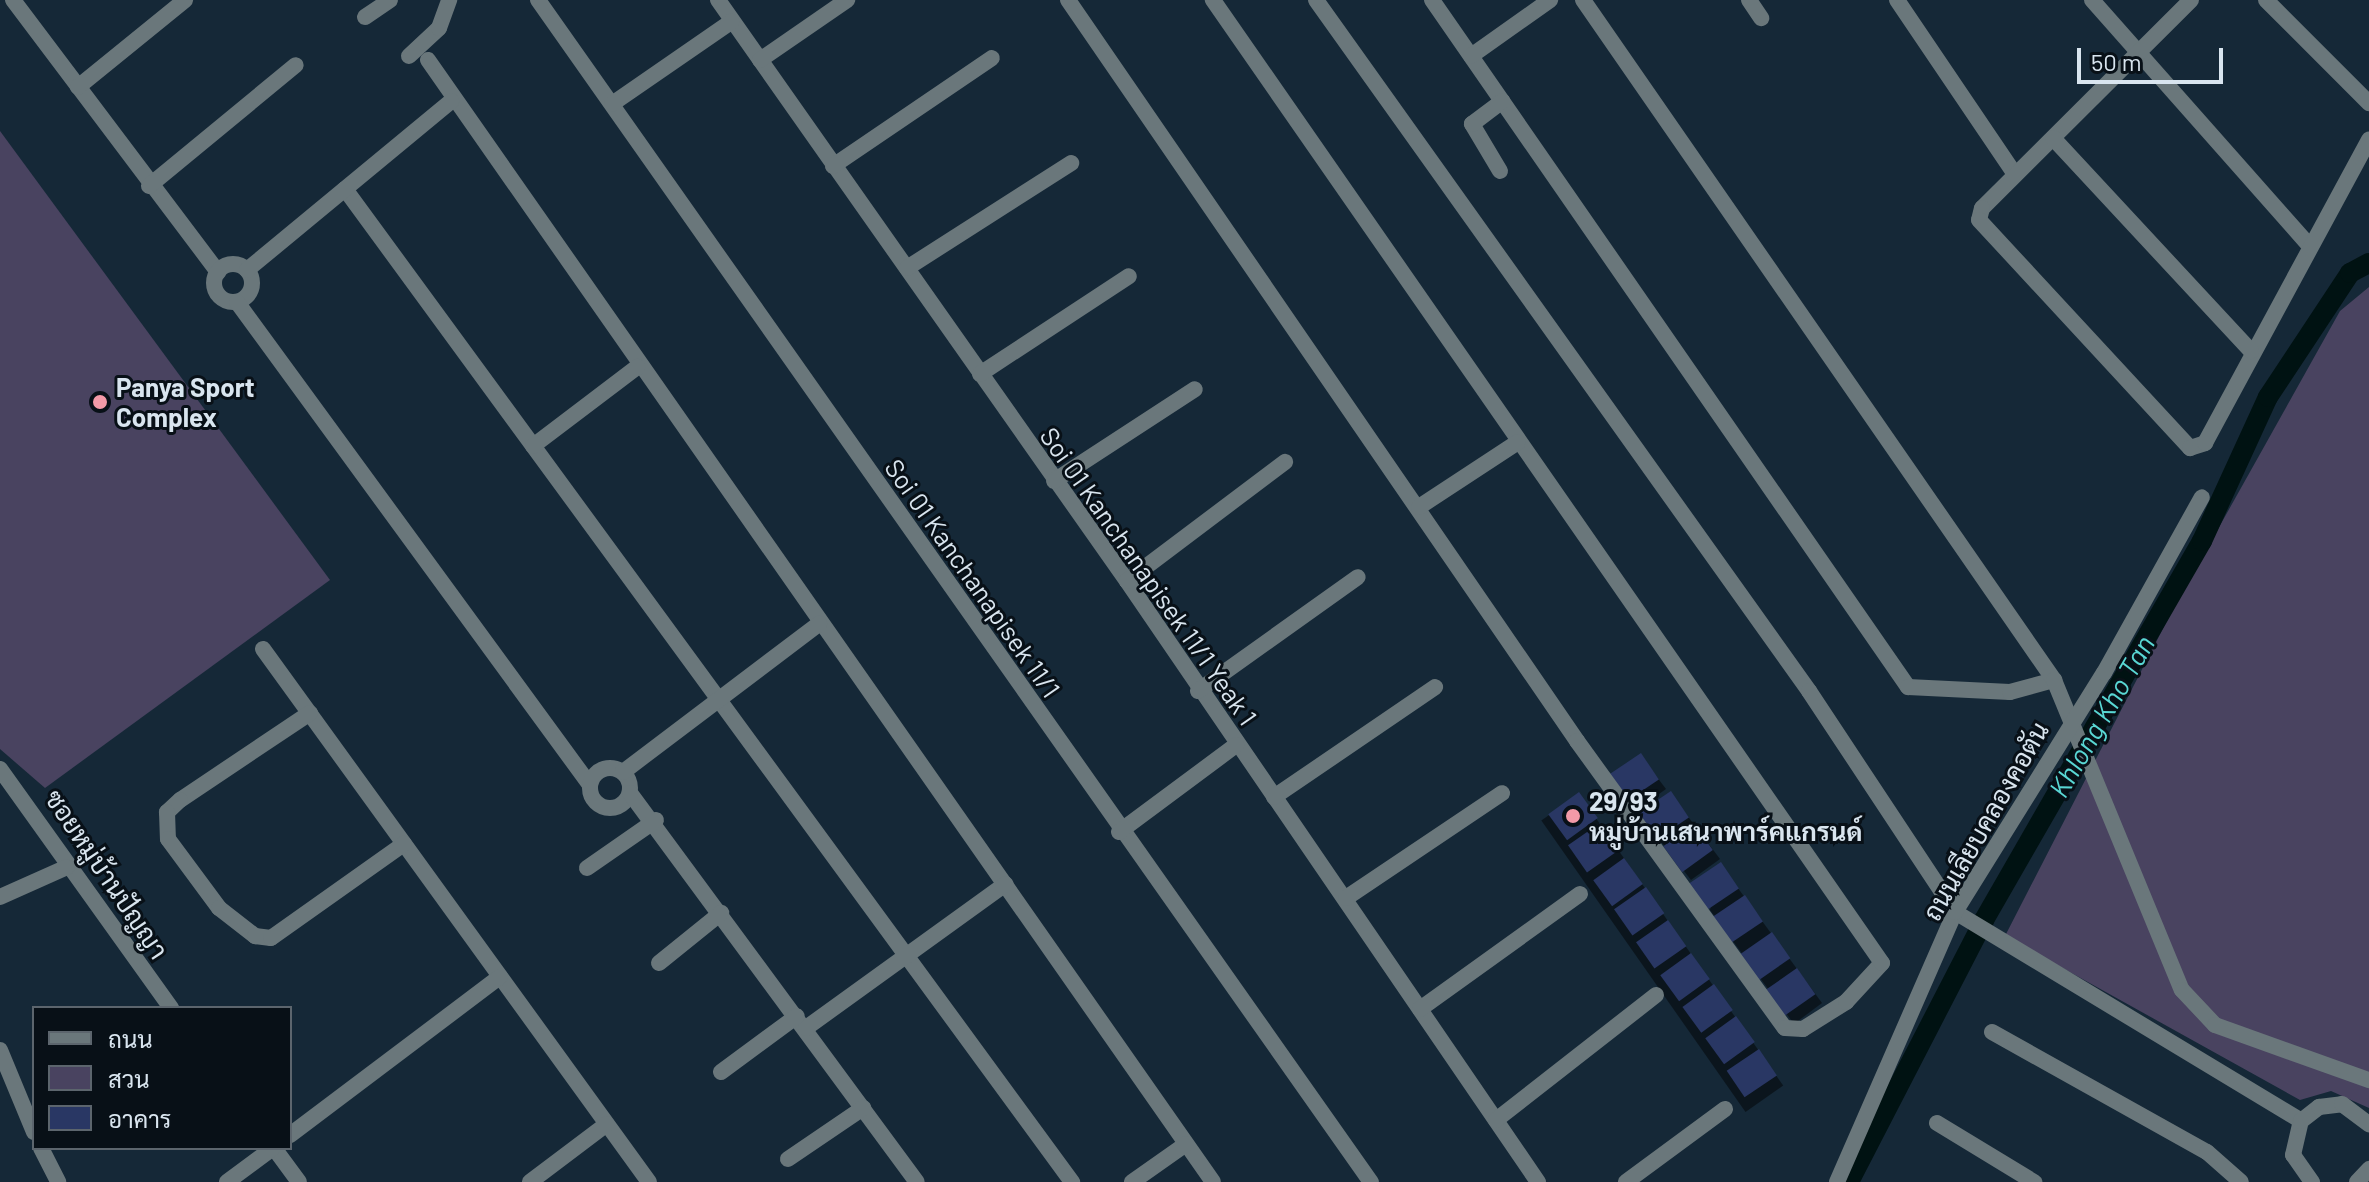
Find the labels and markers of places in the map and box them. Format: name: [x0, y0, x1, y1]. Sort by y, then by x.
place label: Panya Sport Complex: [116, 371, 255, 432]
marker: Panya Sport Complex: [91, 393, 109, 411]
place label: 29/93 หมู่บ้านเสนาพาร์คแกรนด์: [1589, 785, 1862, 846]
marker: 29/93 หมู่บ้านเสนาพาร์คแกรนด์: [1564, 807, 1582, 825]

